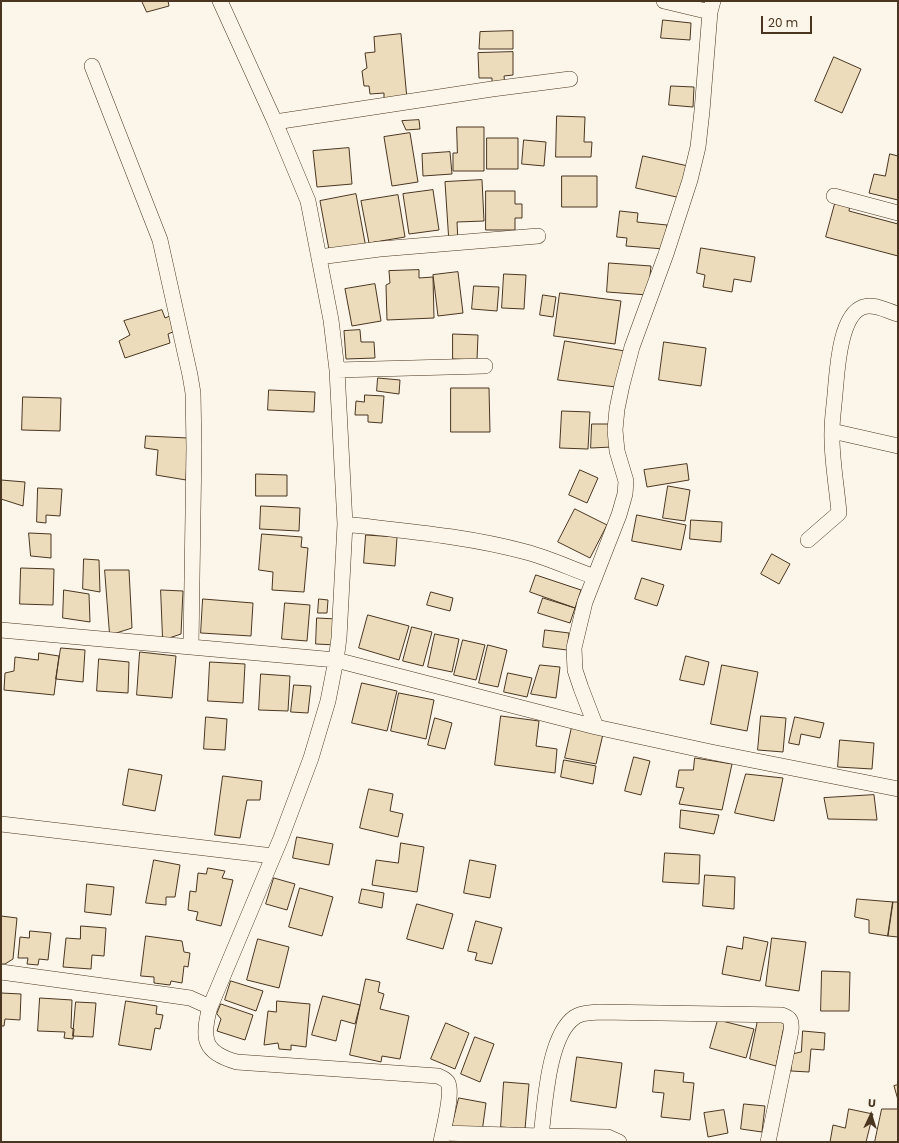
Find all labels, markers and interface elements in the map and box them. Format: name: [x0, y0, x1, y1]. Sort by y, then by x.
scale bar: [763, 8, 814, 34]
text: 20 m: [768, 14, 798, 31]
north arrow: [851, 1095, 891, 1135]
text: U: [867, 1095, 876, 1111]

